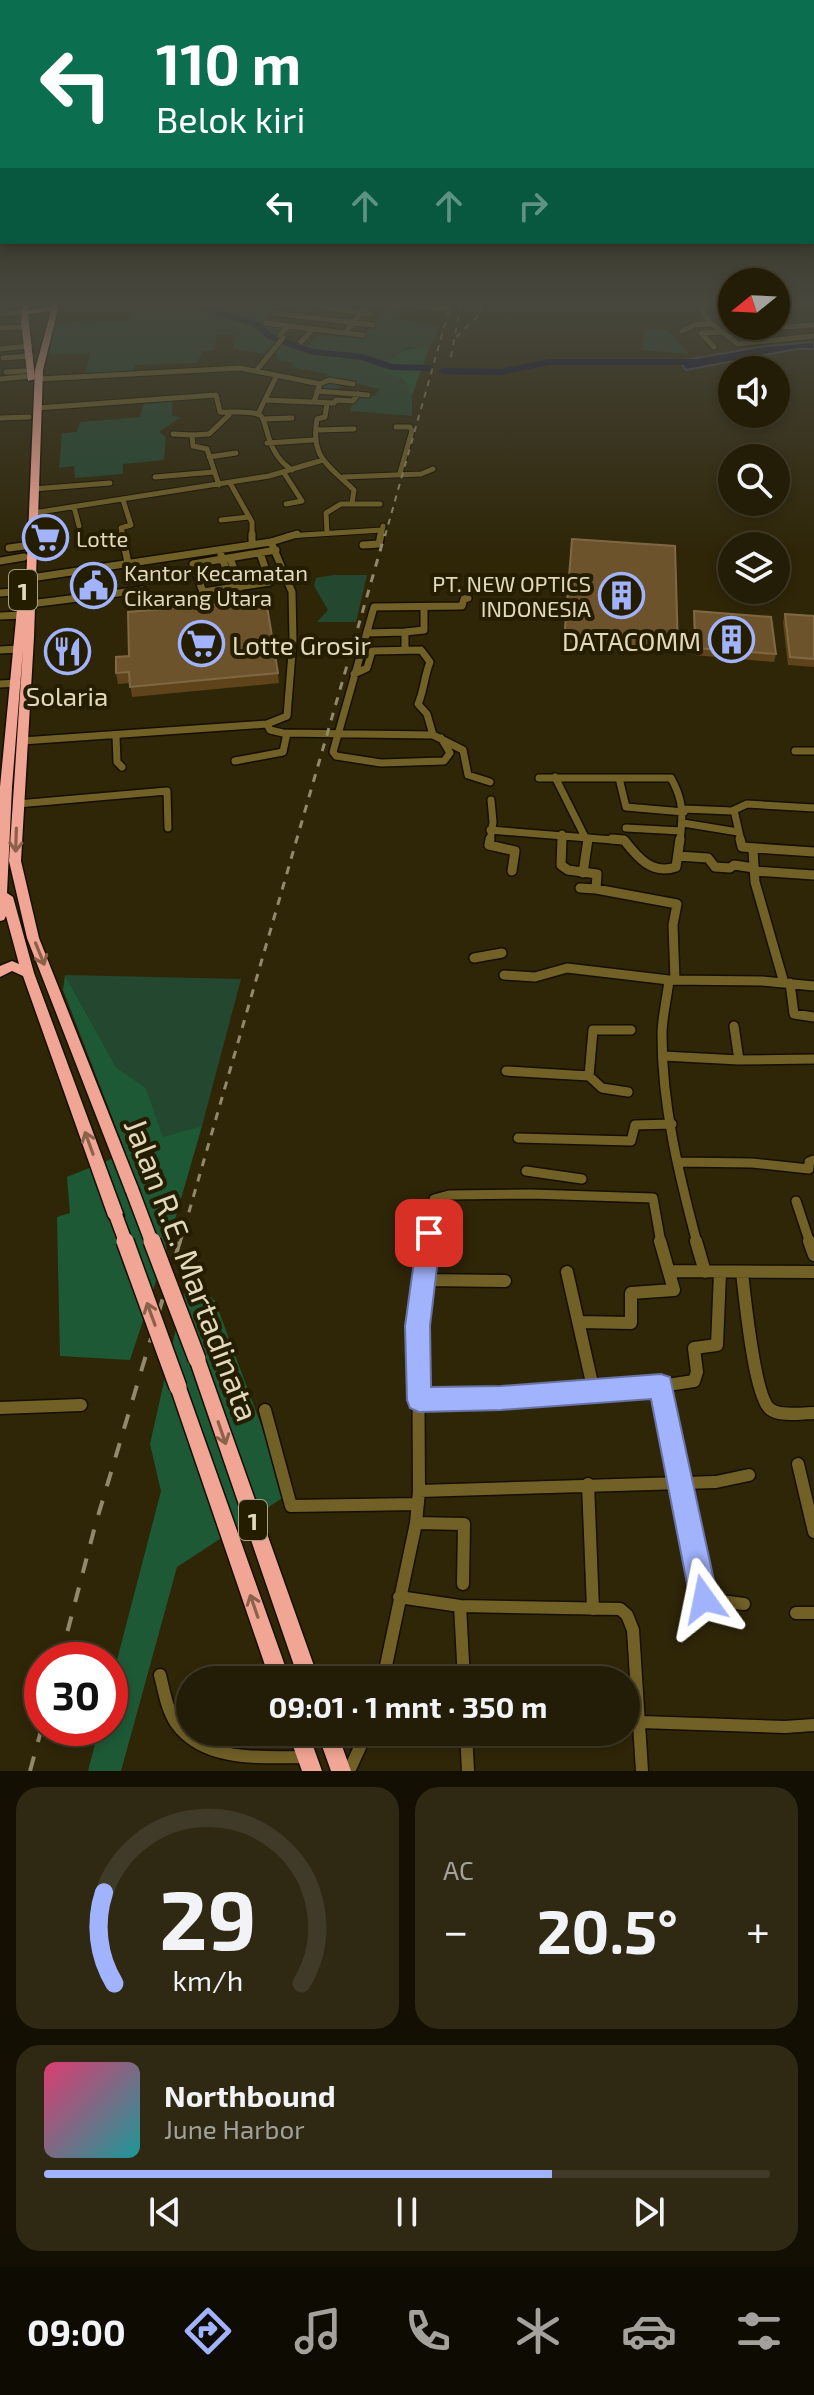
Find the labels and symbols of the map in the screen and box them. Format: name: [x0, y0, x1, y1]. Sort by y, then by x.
north arrow: [718, 268, 790, 340]
supermarket icon: Lotte: [21, 514, 69, 562]
place label: Lotte: [76, 525, 128, 551]
place label: Kantor Kecamatan Cikarang Utara: [124, 559, 308, 610]
public building icon: Kantor Kecamatan Cikarang Utara: [69, 561, 117, 609]
road number: 1: [9, 570, 37, 610]
place label: PT. NEW OPTICS INDONESIA: [432, 570, 591, 621]
building icon: PT. NEW OPTICS INDONESIA: [598, 572, 646, 620]
building icon: DATACOMM: [708, 616, 756, 664]
supermarket icon: Lotte Grosir: [177, 620, 225, 668]
place label: DATACOMM: [562, 625, 701, 656]
restaurant icon: Solaria: [43, 628, 91, 676]
place label: Lotte Grosir: [232, 629, 371, 660]
place label: Solaria: [26, 680, 108, 711]
one-way arrow: [8, 826, 23, 853]
one-way arrow: [33, 941, 48, 966]
street label: Jalan R.E. Martadinata: [118, 1112, 268, 1426]
one-way arrow: [81, 1131, 96, 1156]
pin: [395, 1199, 463, 1267]
one-way arrow: [143, 1302, 158, 1327]
one-way arrow: [216, 1420, 231, 1445]
road number: 1: [239, 1500, 267, 1540]
position arrow: [662, 1557, 746, 1641]
one-way arrow: [245, 1594, 260, 1619]
speed limit sign: 30: [24, 1642, 128, 1746]

